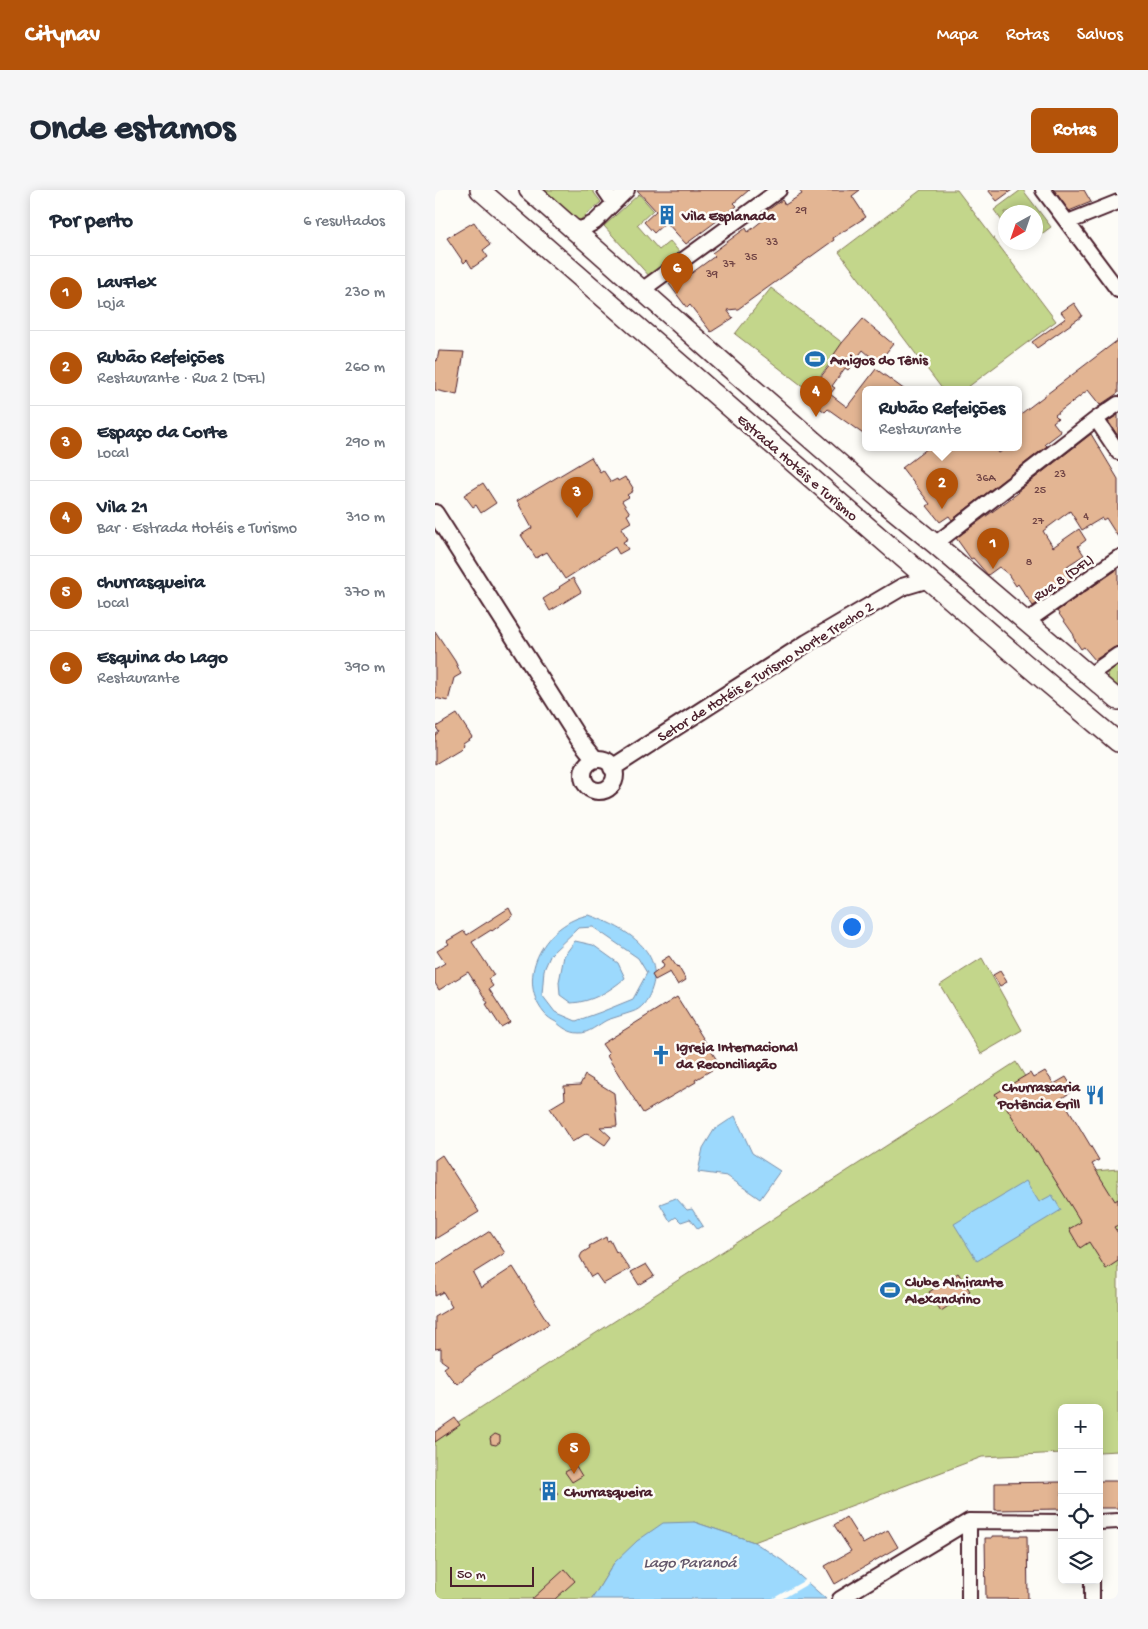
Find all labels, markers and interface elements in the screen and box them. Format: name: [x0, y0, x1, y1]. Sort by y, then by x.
text: Citynav: [25, 21, 100, 50]
text: Mapa: [937, 25, 978, 46]
text: Rotas: [1006, 25, 1049, 46]
text: Salvos: [1077, 25, 1123, 46]
button: Rotas: [1031, 108, 1118, 153]
text: Onde estamos: [30, 110, 235, 151]
building icon: Vila Esplanada: [656, 204, 678, 226]
house number: 29: [795, 204, 807, 218]
north arrow: [998, 205, 1043, 250]
place label: Vila Esplanada: [681, 208, 776, 226]
text: Por perto: [50, 210, 133, 235]
text: 6 resultados: [303, 213, 385, 232]
house number: 33: [765, 236, 778, 250]
house number: 35: [744, 251, 757, 265]
pin: 6: [661, 253, 693, 294]
house number: 37: [722, 258, 736, 272]
house number: 39: [705, 268, 718, 282]
text: LavFlex: [97, 272, 157, 295]
text: 1: [63, 284, 69, 303]
text: 230 m: [345, 284, 385, 303]
text: Loja: [97, 295, 125, 314]
text: Rubão Refeições: [97, 347, 223, 370]
sports icon: Amigos do Tênis: [804, 348, 826, 370]
place label: Amigos do Tênis: [829, 352, 929, 370]
text: 2: [62, 359, 70, 378]
text: 260 m: [345, 359, 385, 378]
text: Restaurante · Rua 2 (DFL): [97, 370, 266, 389]
pin: 4: [800, 376, 832, 417]
popup: [862, 386, 1022, 451]
text: Rubão Refeições: [879, 398, 1005, 421]
street label: Estrada Hotéis e Turismo: [732, 411, 861, 526]
text: Restaurante: [879, 421, 961, 440]
text: Espaço da Corte: [97, 422, 227, 445]
text: 3: [62, 434, 70, 453]
text: 290 m: [345, 434, 385, 453]
text: Local: [97, 445, 129, 464]
pin: 2: [926, 468, 958, 509]
house number: 23: [1054, 468, 1066, 482]
house number: 36A: [975, 472, 997, 486]
pin: 3: [561, 477, 593, 518]
house number: 25: [1034, 484, 1046, 498]
text: Vila 21: [97, 497, 148, 520]
text: 4: [62, 509, 70, 528]
text: 310 m: [346, 509, 385, 528]
house number: 4: [1083, 510, 1089, 524]
house number: 27: [1032, 515, 1045, 529]
text: Bar · Estrada Hotéis e Turismo: [97, 520, 297, 539]
pin: 1: [977, 528, 1009, 569]
street label: Rua 8 (DFL): [1030, 551, 1098, 606]
house number: 8: [1026, 556, 1033, 570]
text: churrasqueira: [97, 572, 205, 595]
text: 5: [62, 584, 70, 603]
text: 370 m: [344, 584, 385, 603]
text: Local: [97, 595, 129, 614]
street label: Setor de Hotéis e Turismo Norte Trecho 2: [655, 598, 877, 747]
text: Esquina do Lago: [97, 647, 228, 670]
text: 6: [62, 659, 70, 678]
text: 390 m: [344, 659, 385, 678]
text: Restaurante: [97, 670, 179, 689]
your location: [839, 914, 865, 940]
place label: Igreja Internacional da Reconciliação: [676, 1039, 798, 1074]
church icon: Igreja Internacional da Reconciliação: [650, 1044, 672, 1066]
place label: Churrascaria Potência Grill: [997, 1079, 1081, 1114]
restaurant icon: Churrascaria Potência Grill: [1084, 1084, 1106, 1106]
place label: Clube Almirante Alexandrino: [904, 1274, 1005, 1309]
sports icon: Clube Almirante Alexandrino: [879, 1279, 901, 1301]
map controls: [1058, 1404, 1103, 1584]
button: +: [1058, 1404, 1103, 1449]
pin: 5: [558, 1433, 590, 1474]
button: −: [1058, 1449, 1103, 1494]
building icon: Churrasqueira: [538, 1480, 560, 1502]
place label: Churrasqueira: [563, 1484, 653, 1502]
button: locate: [1058, 1494, 1103, 1539]
button: layers: [1058, 1539, 1103, 1584]
water label: Lago Paranoá: [644, 1555, 738, 1574]
scale bar: [450, 1564, 534, 1587]
text: 50 m: [457, 1567, 486, 1584]

